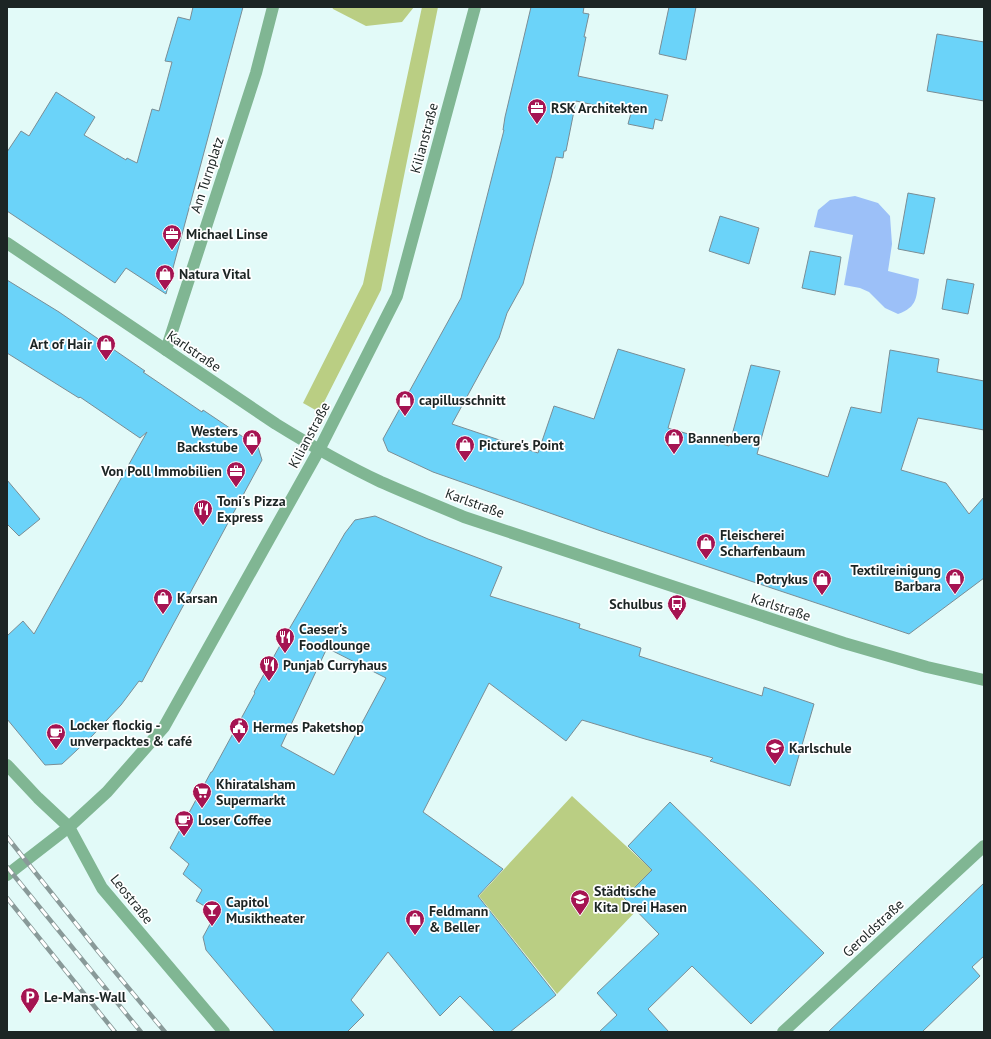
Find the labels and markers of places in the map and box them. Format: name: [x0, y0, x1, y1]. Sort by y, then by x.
office icon: RSK Architekten: [526, 97, 548, 125]
place label: RSK Architekten: [551, 99, 647, 117]
office icon: Michael Linse: [161, 223, 183, 251]
place label: Michael Linse: [186, 225, 268, 243]
shop icon: Natura Vital: [154, 263, 176, 291]
place label: Natura Vital: [179, 265, 252, 283]
shop icon: Art of Hair: [95, 333, 117, 361]
place label: Art of Hair: [30, 335, 92, 353]
shop icon: capillusschnitt: [394, 389, 416, 417]
place label: capillusschnitt: [419, 391, 506, 409]
place label: Westers Backstube: [177, 422, 238, 456]
shop icon: Bannenberg: [663, 427, 685, 455]
shop icon: Westers Backstube: [241, 428, 263, 456]
place label: Bannenberg: [688, 429, 760, 447]
shop icon: Picture's Point: [454, 434, 476, 462]
place label: Picture's Point: [479, 436, 564, 454]
office icon: Von Poll Immobilien: [225, 460, 247, 488]
place label: Von Poll Immobilien: [100, 462, 222, 480]
place label: Toni's Pizza Express: [217, 492, 286, 526]
restaurant icon: Toni's Pizza Express: [192, 498, 214, 526]
place label: Fleischerei Scharfenbaum: [720, 526, 805, 560]
shop icon: Fleischerei Scharfenbaum: [695, 532, 717, 560]
place label: Textilreinigung Barbara: [851, 561, 941, 595]
shop icon: Textilreinigung Barbara: [944, 567, 966, 595]
shop icon: Potrykus: [811, 568, 833, 596]
place label: Potrykus: [756, 570, 808, 588]
shop icon: Karsan: [152, 587, 174, 615]
place label: Karsan: [177, 589, 218, 607]
bus stop icon: Schulbus: [666, 593, 688, 621]
place label: Schulbus: [609, 595, 663, 613]
place label: Caeser's Foodlounge: [299, 620, 370, 654]
restaurant icon: Caeser's Foodlounge: [274, 626, 296, 654]
restaurant icon: Punjab Curryhaus: [258, 654, 280, 682]
place label: Punjab Curryhaus: [283, 656, 387, 674]
place label: Locker flockig - unverpacktes & café: [70, 716, 192, 750]
public building icon: Hermes Paketshop: [228, 716, 250, 744]
place label: Hermes Paketshop: [253, 718, 364, 736]
cafe icon: Locker flockig - unverpacktes & café: [45, 722, 67, 750]
school or university icon: Karlschule: [764, 737, 786, 765]
place label: Karlschule: [789, 739, 852, 757]
place label: Khiratalsham Supermarkt: [216, 775, 296, 809]
supermarket icon: Khiratalsham Supermarkt: [191, 781, 213, 809]
cafe icon: Loser Coffee: [173, 809, 195, 837]
place label: Loser Coffee: [198, 811, 271, 829]
place label: Städtische Kita Drei Hasen: [594, 882, 687, 916]
school or university icon: Städtische Kita Drei Hasen: [569, 888, 591, 916]
place label: Capitol Musiktheater: [226, 893, 305, 927]
bar icon: Capitol Musiktheater: [201, 899, 223, 927]
place label: Feldmann & Beller: [429, 902, 488, 936]
shop icon: Feldmann & Beller: [404, 908, 426, 936]
parking icon: Le-Mans-Wall: [19, 986, 41, 1014]
place label: Le-Mans-Wall: [44, 988, 127, 1006]

